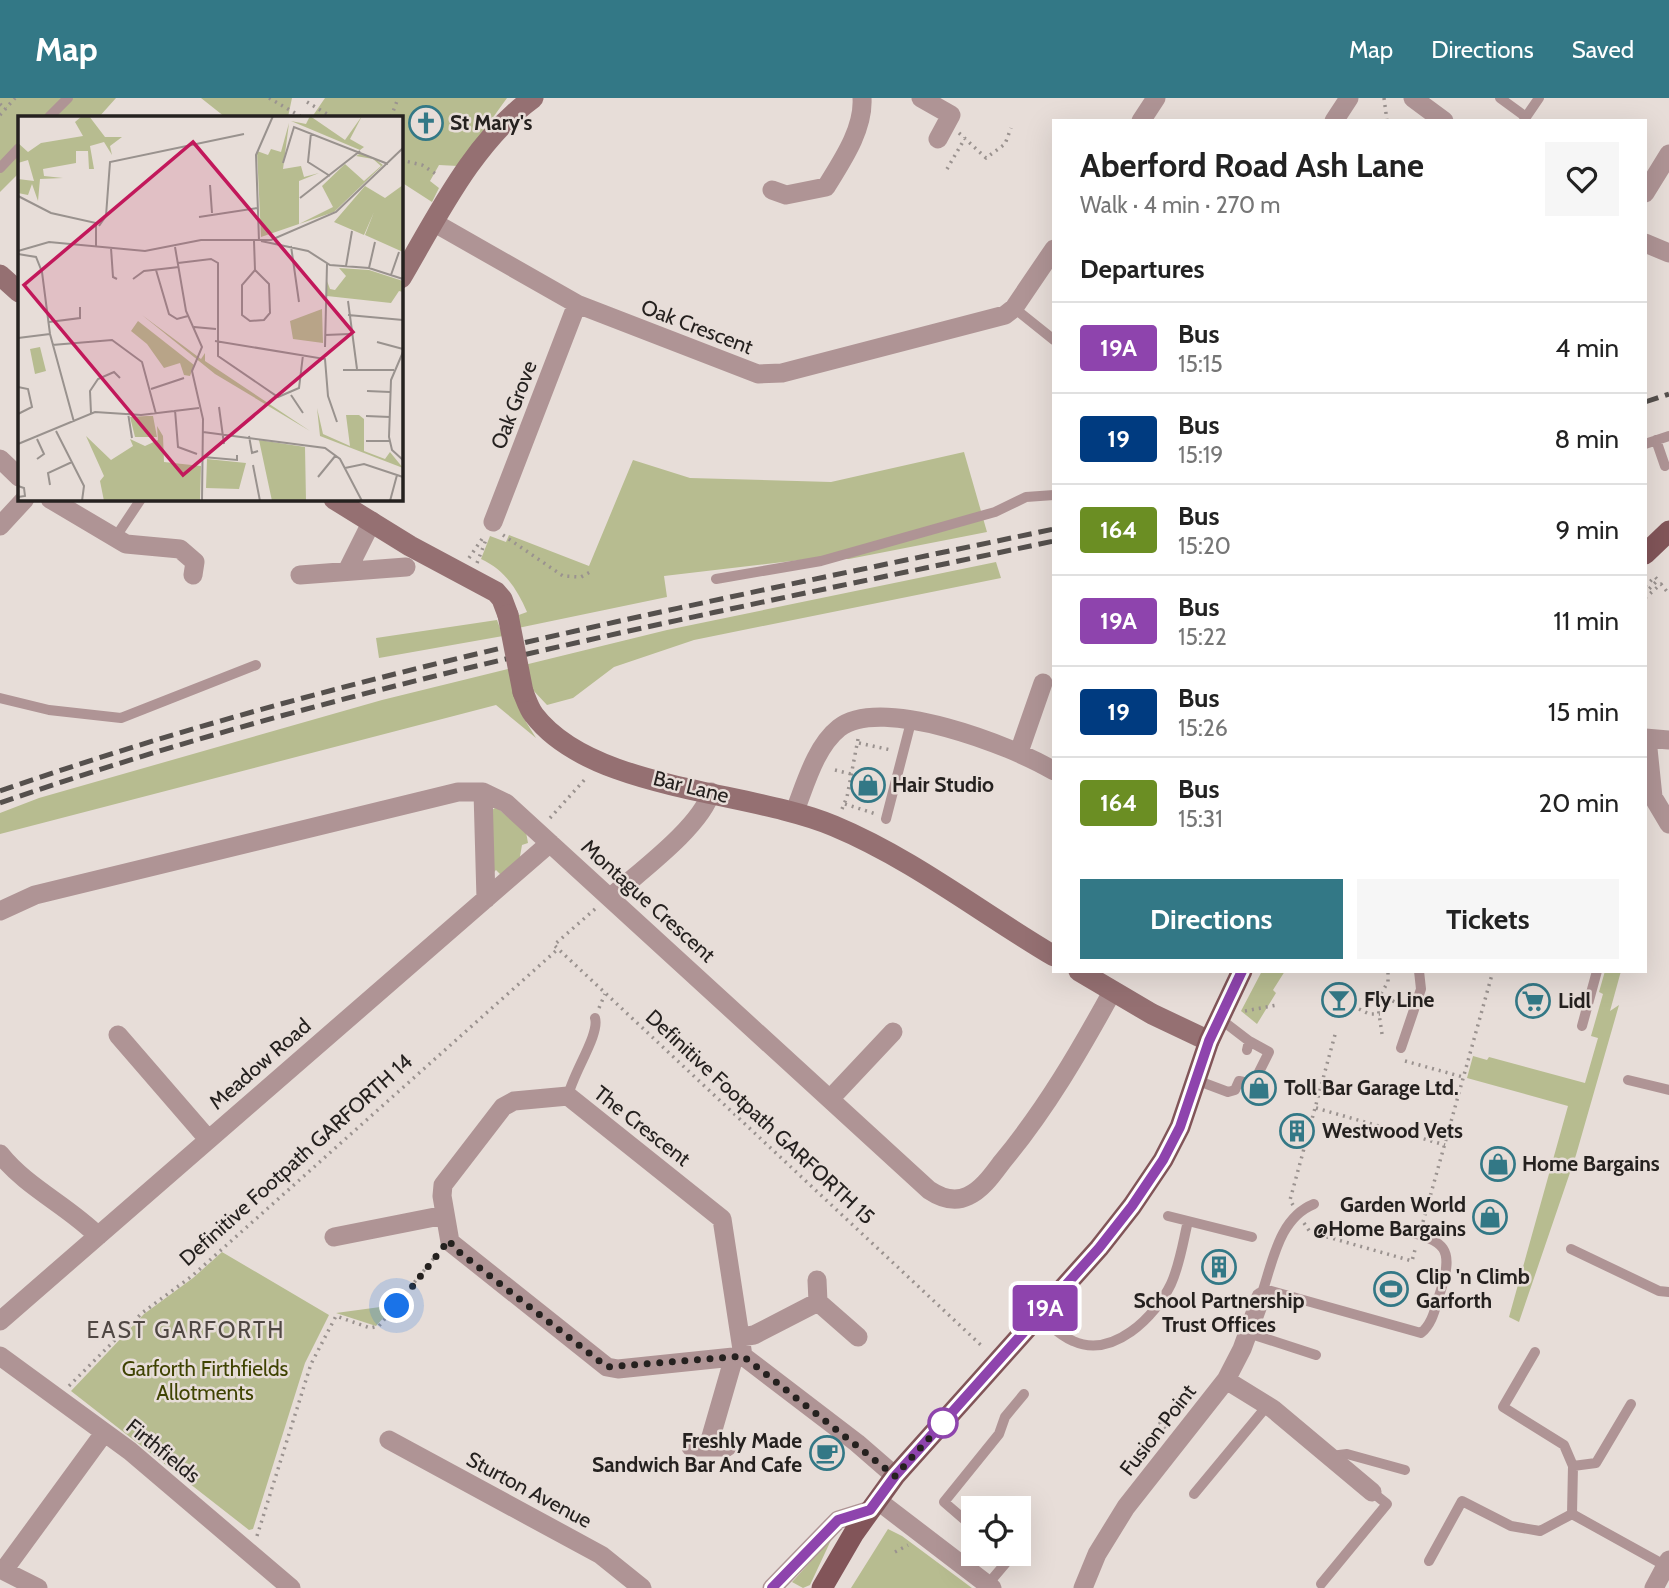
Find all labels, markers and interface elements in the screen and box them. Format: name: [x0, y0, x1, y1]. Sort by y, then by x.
text: Map: [35, 29, 98, 69]
text: Map: [1349, 35, 1393, 64]
text: Directions: [1431, 35, 1534, 64]
text: Saved: [1572, 35, 1634, 64]
church icon: St Mary's: [407, 104, 445, 142]
place label: St Mary's: [450, 110, 533, 135]
inset map: [18, 116, 402, 500]
button: heart: [1545, 142, 1619, 216]
text: Aberford Road Ash Lane: [1080, 145, 1424, 185]
text: Walk · 4 min · 270 m: [1080, 191, 1280, 219]
text: Departures: [1080, 253, 1204, 285]
street label: Oak Crescent: [638, 294, 757, 359]
text: Bus: [1178, 318, 1219, 350]
text: 4 min: [1555, 332, 1619, 364]
text: 19A: [1100, 333, 1137, 362]
text: 15:15: [1178, 350, 1223, 378]
street label: Oak Grove: [485, 357, 542, 453]
text: Bus: [1178, 409, 1219, 441]
text: 8 min: [1555, 423, 1619, 455]
text: 19: [1107, 424, 1130, 453]
text: 15:19: [1178, 441, 1223, 469]
text: Bus: [1178, 500, 1219, 532]
text: 9 min: [1556, 514, 1619, 546]
text: 164: [1100, 515, 1137, 544]
text: 15:20: [1178, 532, 1231, 560]
text: Bus: [1178, 591, 1219, 623]
text: 11 min: [1553, 605, 1619, 637]
text: 19A: [1100, 606, 1137, 635]
text: 15:22: [1178, 623, 1227, 651]
text: Bus: [1178, 682, 1219, 714]
text: 15 min: [1548, 696, 1619, 728]
text: 19: [1107, 697, 1130, 726]
text: 15:26: [1178, 714, 1228, 742]
street label: Bar Lane: [651, 765, 732, 808]
shop icon: Hair Studio: [849, 766, 887, 804]
place label: Hair Studio: [892, 772, 994, 797]
text: Bus: [1178, 773, 1219, 805]
text: 20 min: [1539, 787, 1619, 819]
text: 164: [1100, 788, 1137, 817]
text: 15:31: [1178, 805, 1223, 833]
street label: Montague Crescent: [576, 834, 720, 967]
button: Directions: [1080, 879, 1343, 959]
button: Tickets: [1357, 879, 1619, 959]
bar icon: Fly Line: [1320, 981, 1358, 1019]
supermarket icon: Lidl: [1514, 982, 1552, 1020]
place label: Fly Line: [1364, 987, 1434, 1012]
place label: Lidl: [1558, 988, 1592, 1013]
street label: Definitive Footpath GARFORTH 15: [641, 1004, 880, 1229]
street label: Meadow Road: [204, 1013, 316, 1114]
street label: Definitive Footpath GARFORTH 14: [174, 1049, 417, 1271]
shop icon: Toll Bar Garage Ltd.: [1240, 1069, 1278, 1107]
place label: Toll Bar Garage Ltd.: [1284, 1075, 1459, 1100]
street label: The Crescent: [589, 1080, 695, 1171]
building icon: Westwood Vets: [1278, 1112, 1316, 1150]
place label: Westwood Vets: [1322, 1118, 1463, 1143]
shop icon: Home Bargains: [1479, 1145, 1517, 1183]
place label: Home Bargains: [1522, 1151, 1660, 1176]
place label: Garden World @Home Bargains: [1313, 1192, 1466, 1241]
shop icon: Garden World @Home Bargains: [1471, 1198, 1509, 1236]
building icon: School Partnership Trust Offices: [1200, 1248, 1238, 1286]
place label: Clip 'n Climb Garforth: [1416, 1264, 1530, 1313]
sports icon: Clip 'n Climb Garforth: [1372, 1270, 1410, 1308]
line badge: 19A: [1005, 1285, 1085, 1331]
your location: [379, 1288, 414, 1323]
place label: School Partnership Trust Offices: [1133, 1288, 1305, 1337]
text: 19A: [1027, 1293, 1063, 1322]
district label: EAST GARFORTH: [87, 1316, 285, 1344]
park label: Garforth Firthfields Allotments: [122, 1356, 289, 1405]
street label: Fusion Point: [1114, 1379, 1201, 1480]
unlabelled marker: [928, 1408, 958, 1438]
street label: Firthfields: [121, 1413, 205, 1488]
place label: Freshly Made Sandwich Bar And Cafe: [592, 1428, 802, 1477]
cafe icon: Freshly Made Sandwich Bar And Cafe: [808, 1434, 846, 1472]
street label: Sturton Avenue: [462, 1446, 596, 1533]
map controls: [961, 1496, 1031, 1566]
button: locate: [961, 1496, 1031, 1566]

